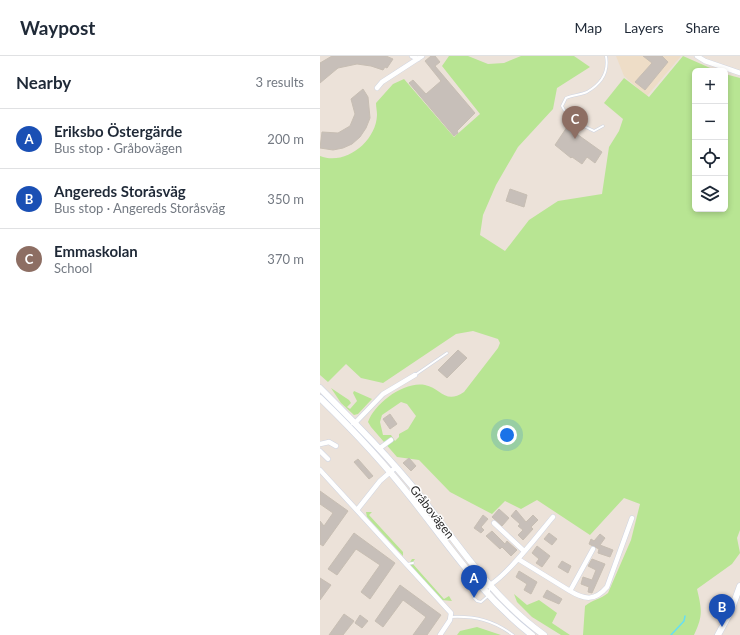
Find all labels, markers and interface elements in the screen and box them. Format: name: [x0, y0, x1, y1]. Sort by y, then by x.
text: Waypost: [20, 16, 95, 39]
text: Map: [574, 19, 602, 36]
text: Layers: [624, 19, 664, 36]
text: Share: [686, 19, 720, 36]
map controls: [692, 68, 728, 212]
button: +: [692, 68, 728, 104]
text: Nearby: [16, 72, 71, 93]
text: 3 results: [256, 74, 304, 90]
button: −: [692, 104, 728, 140]
pin: C: [562, 106, 588, 139]
text: Eriksbo Östergärde: [54, 122, 182, 140]
text: A: [24, 131, 34, 147]
text: 200 m: [267, 131, 304, 147]
text: Bus stop · Gråbovägen: [54, 140, 182, 156]
button: locate: [692, 140, 728, 176]
button: layers: [692, 176, 728, 212]
text: Angereds Storåsväg: [54, 182, 186, 200]
text: B: [25, 191, 33, 207]
text: 350 m: [267, 191, 304, 207]
text: Bus stop · Angereds Storåsväg: [54, 200, 225, 216]
text: Emmaskolan: [54, 242, 138, 260]
text: C: [25, 251, 33, 267]
text: 370 m: [267, 251, 304, 267]
text: School: [54, 260, 92, 276]
your location: [497, 425, 517, 445]
street label: Gråbovägen: [407, 482, 458, 541]
pin: A: [461, 565, 487, 598]
pin: B: [709, 594, 735, 627]

